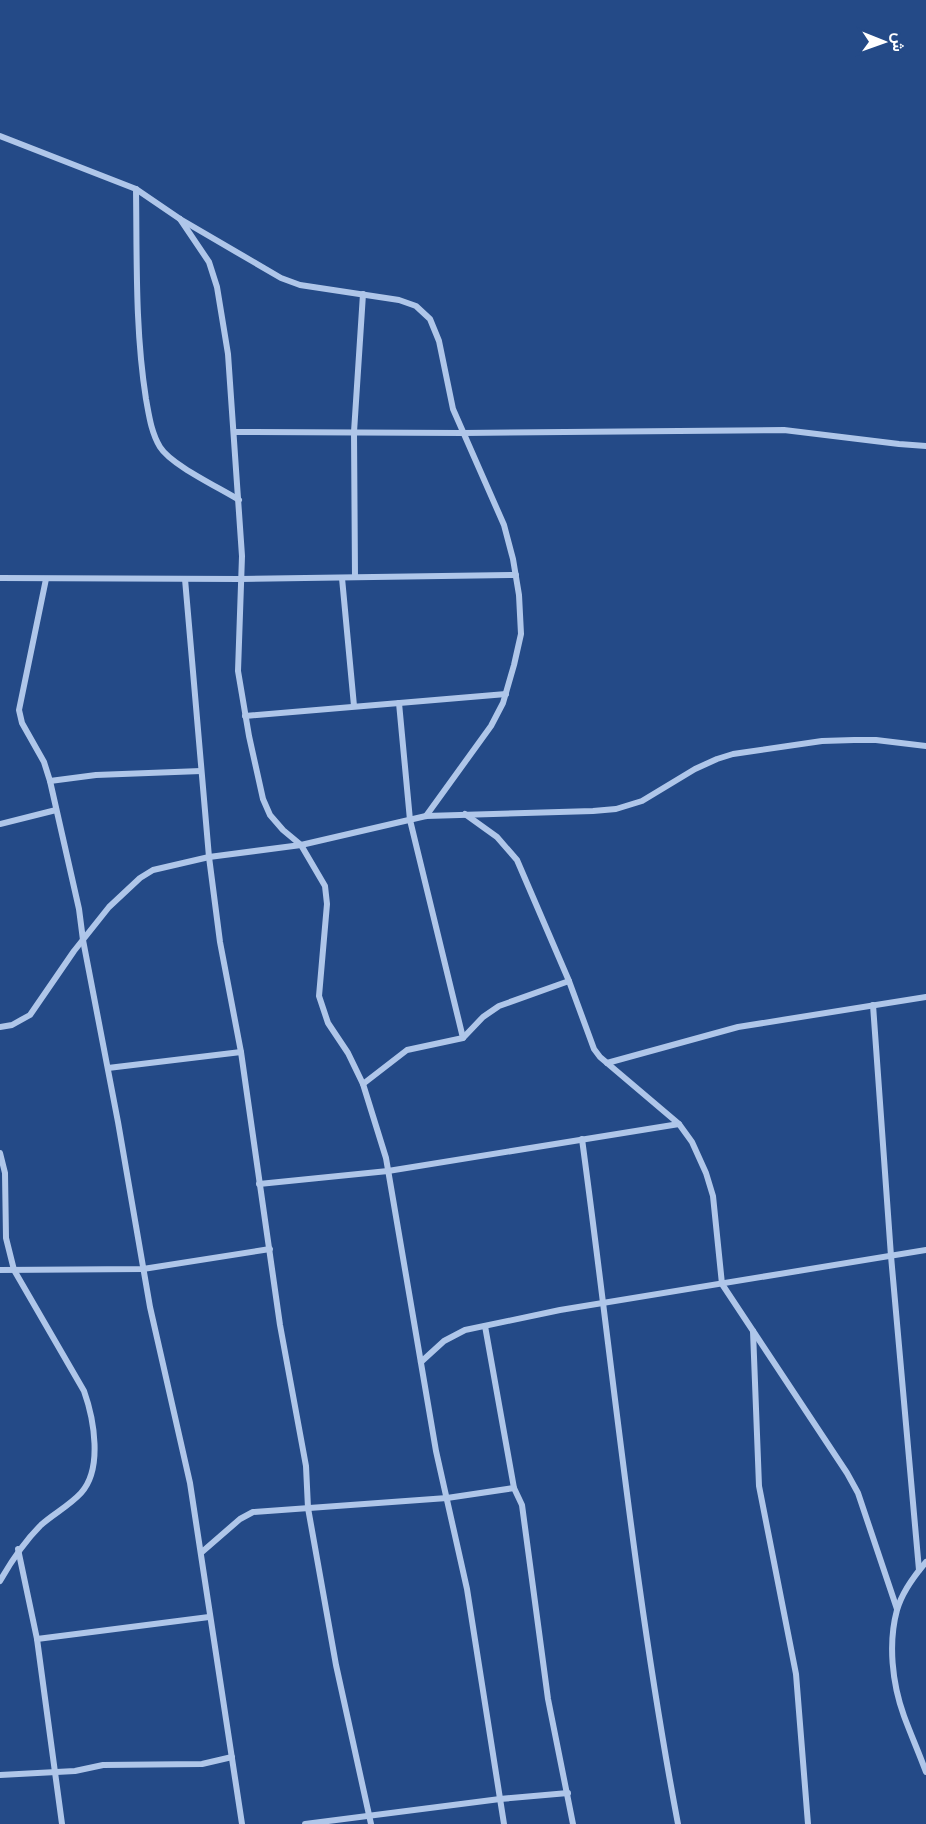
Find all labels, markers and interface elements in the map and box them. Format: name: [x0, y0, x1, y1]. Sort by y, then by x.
north arrow: [854, 12, 914, 72]
text: ش: [889, 32, 908, 52]

